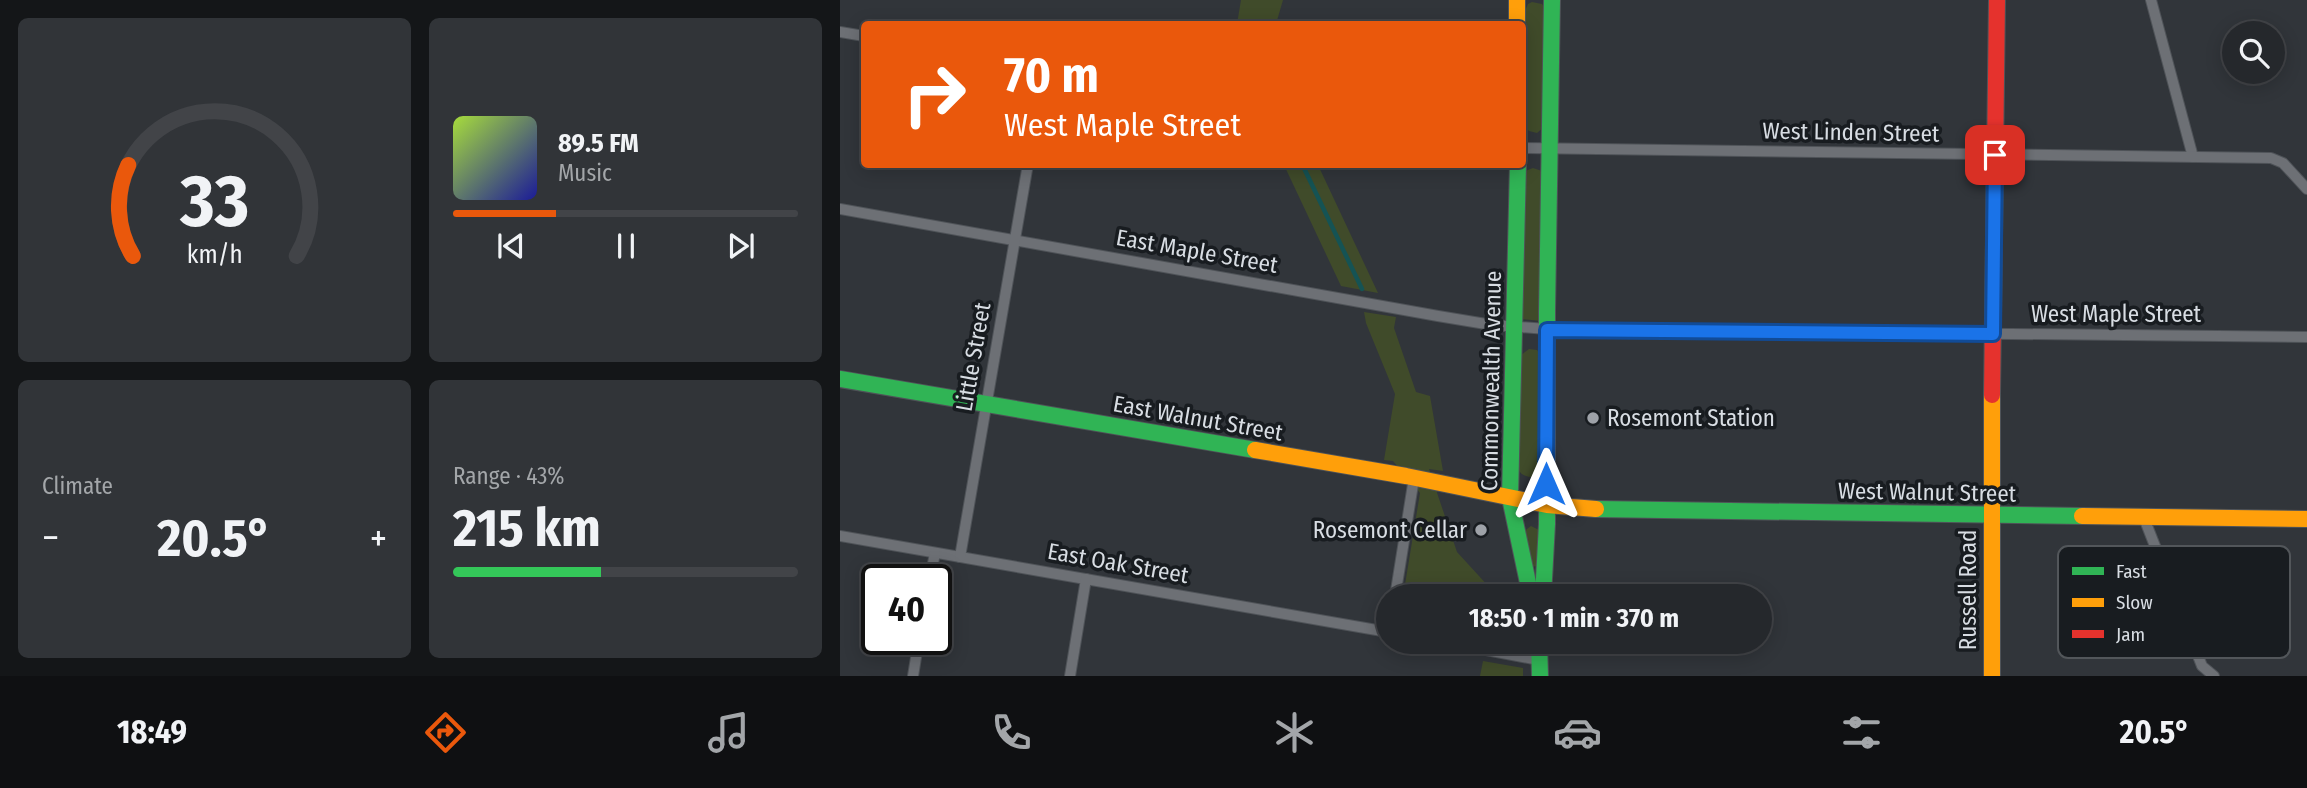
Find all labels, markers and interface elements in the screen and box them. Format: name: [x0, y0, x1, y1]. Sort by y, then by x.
map controls: [2222, 21, 2285, 84]
button: search: [2222, 21, 2285, 84]
text: 70 m: [1004, 46, 1099, 105]
icon: right: [889, 49, 980, 140]
text: West Maple Street: [1004, 106, 1241, 144]
street label: West Linden Street: [1762, 116, 1940, 148]
pin: [1965, 125, 2025, 185]
text: 89.5 FM: [558, 128, 639, 159]
icon: arrive: [1976, 136, 2014, 174]
text: 33: [179, 159, 249, 246]
text: Music: [558, 159, 612, 187]
street label: East Maple Street: [1114, 223, 1280, 279]
icon: previous: [492, 227, 530, 265]
icon: pause: [607, 227, 645, 265]
icon: next: [722, 227, 760, 265]
text: km/h: [187, 240, 242, 270]
street label: Commonwealth Avenue: [1475, 271, 1507, 491]
street label: Little Street: [950, 300, 996, 414]
street label: West Maple Street: [2031, 300, 2202, 328]
street label: East Walnut Street: [1111, 389, 1285, 447]
place label: Rosemont Station: [1607, 404, 1775, 432]
marker: Rosemont Station: [1585, 410, 1601, 426]
position arrow: [1509, 447, 1583, 521]
text: Range · 43%: [453, 462, 565, 490]
text: Climate: [42, 472, 113, 500]
street label: West Walnut Street: [1838, 476, 2017, 508]
text: 215 km: [453, 497, 601, 560]
text: 20.5°: [157, 507, 272, 570]
text: −: [42, 515, 59, 561]
text: +: [370, 515, 387, 561]
place label: Rosemont Cellar: [1313, 516, 1467, 544]
marker: Rosemont Cellar: [1473, 522, 1489, 538]
street label: Russell Road: [1954, 530, 1982, 650]
street label: East Oak Street: [1045, 537, 1191, 589]
legend: [2058, 546, 2290, 658]
text: Fast: [2116, 560, 2147, 583]
speed limit sign: 40: [861, 564, 952, 655]
text: Slow: [2116, 591, 2153, 614]
text: 18:50 · 1 min · 370 m: [1469, 603, 1679, 634]
text: Jam: [2116, 623, 2145, 646]
icon: directions: [421, 708, 470, 757]
icon: music: [704, 708, 753, 757]
icon: phone: [987, 708, 1036, 757]
icon: climate: [1270, 708, 1319, 757]
icon: car: [1553, 708, 1602, 757]
icon: filters: [1837, 708, 1886, 757]
text: 18:49: [117, 713, 187, 751]
text: 20.5°: [2120, 713, 2190, 751]

